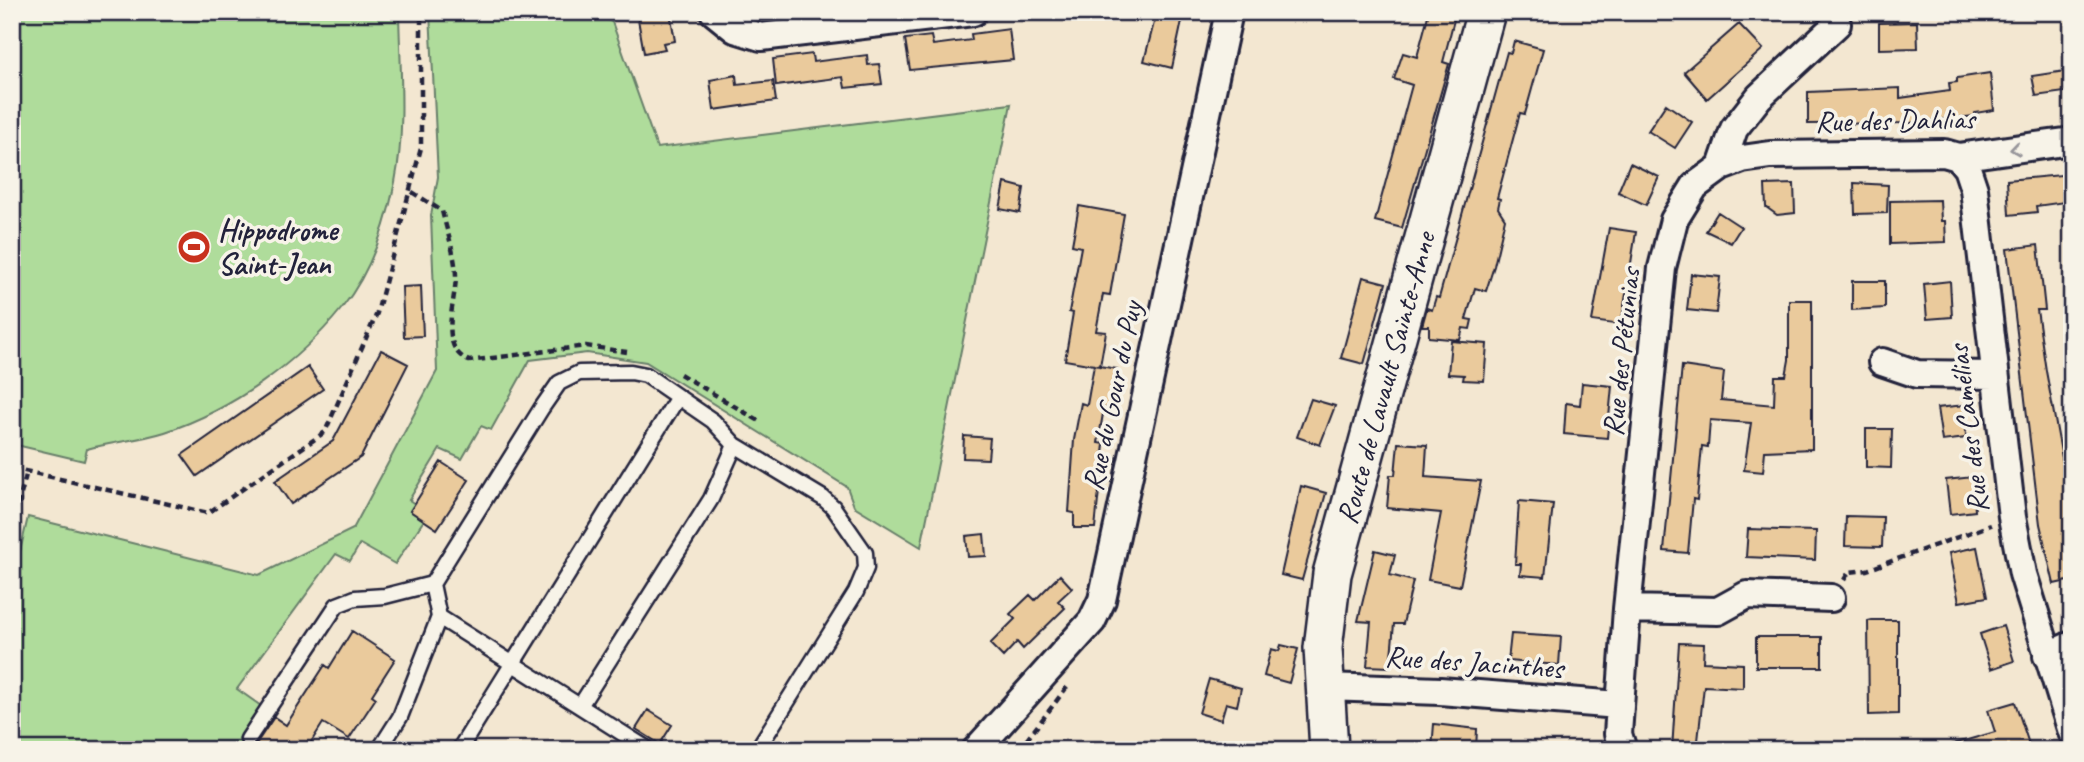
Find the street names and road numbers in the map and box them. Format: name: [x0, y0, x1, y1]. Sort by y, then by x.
street label: Rue des Dahlias: [1815, 100, 1978, 140]
street label: Route de Lavault Sainte-Anne: [1328, 226, 1444, 528]
street label: Rue des Pétunias: [1593, 263, 1649, 438]
street label: Rue du Gour du Puy: [1073, 295, 1151, 494]
street label: Rue des Camélias: [1939, 340, 1997, 515]
street label: Rue des Jacinthes: [1384, 637, 1567, 687]

